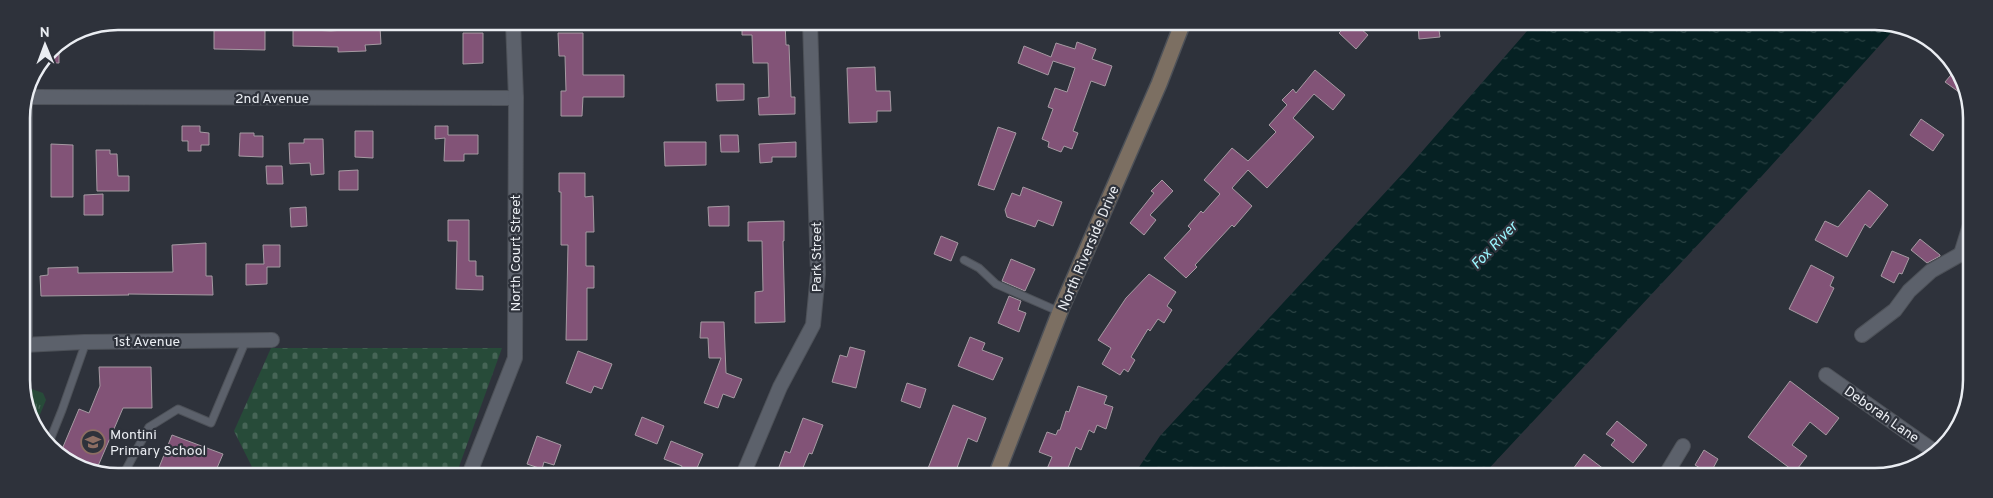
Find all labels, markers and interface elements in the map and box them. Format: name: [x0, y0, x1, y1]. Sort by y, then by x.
north arrow: [20, 20, 70, 70]
text: N: [40, 25, 50, 42]
street label: 2nd Avenue: [235, 91, 309, 108]
street label: North Riverside Drive: [1055, 183, 1123, 314]
street label: North Court Street: [508, 194, 525, 312]
water label: Fox River: [1468, 217, 1523, 274]
street label: Park Street: [809, 222, 826, 292]
street label: 1st Avenue: [114, 334, 180, 351]
street label: Deborah Lane: [1840, 383, 1922, 447]
place label: Montini Primary School: [110, 427, 206, 460]
school or university icon: Montini Primary School: [80, 429, 106, 455]

